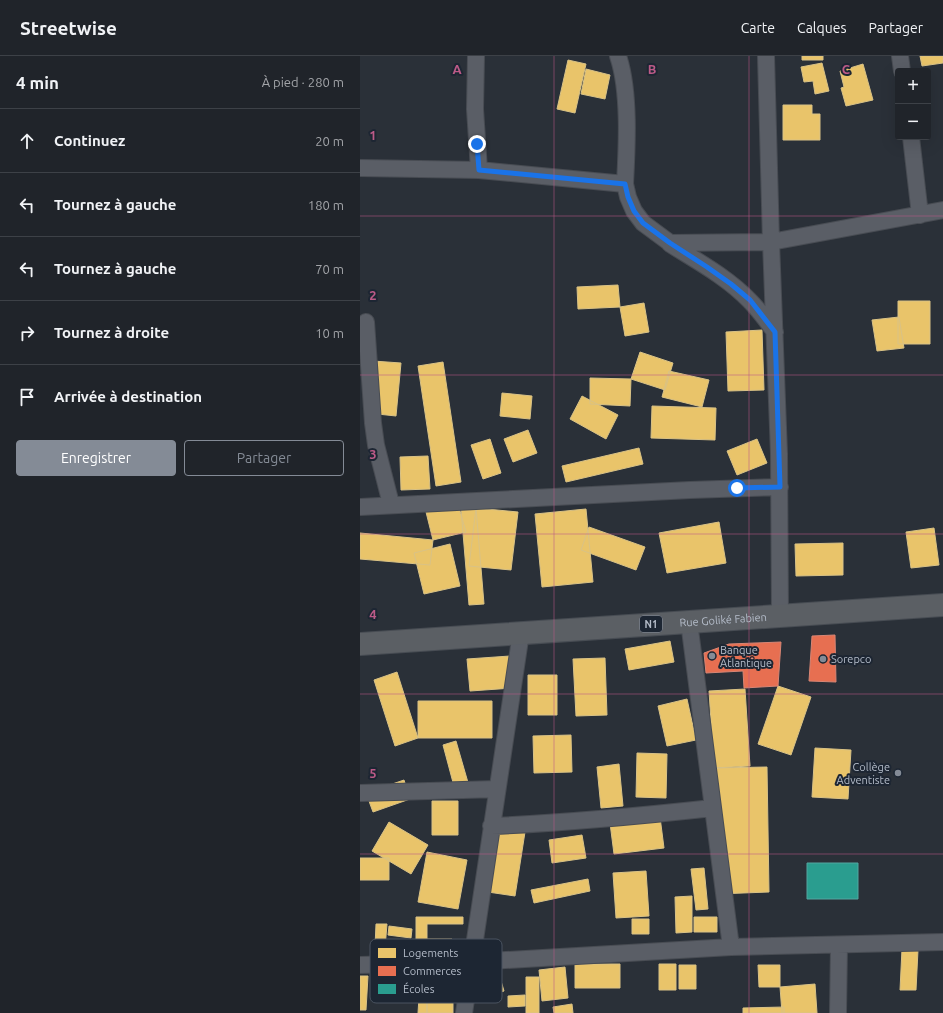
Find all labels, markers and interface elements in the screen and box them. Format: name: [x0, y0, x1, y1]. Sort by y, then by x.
text: Streetwise: [20, 17, 117, 39]
text: Carte: [741, 20, 775, 36]
text: Calques: [797, 20, 846, 36]
text: Partager: [868, 20, 923, 36]
text: A: [452, 62, 462, 76]
text: B: [648, 62, 657, 76]
text: C: [842, 62, 851, 76]
map controls: [895, 68, 931, 140]
button: +: [895, 68, 931, 104]
text: 4 min: [16, 73, 59, 92]
text: À pied · 280 m: [262, 75, 344, 89]
button: −: [895, 104, 931, 140]
text: 1: [369, 128, 377, 142]
icon: ahead: [16, 130, 38, 152]
text: Continuez: [54, 132, 125, 149]
text: 20 m: [315, 134, 344, 148]
route end: [468, 135, 486, 153]
icon: left: [16, 194, 38, 216]
text: Tournez à gauche: [54, 196, 177, 213]
text: 180 m: [308, 198, 344, 212]
icon: left: [16, 258, 38, 280]
text: Tournez à gauche: [54, 260, 177, 277]
text: 70 m: [315, 262, 344, 276]
text: 2: [369, 288, 377, 302]
icon: right: [16, 322, 38, 344]
text: Tournez à droite: [54, 324, 169, 341]
text: 10 m: [315, 326, 344, 340]
icon: arrive: [16, 386, 38, 408]
text: Arrivée à destination: [54, 388, 202, 405]
button: Enregistrer: [16, 440, 176, 476]
button: Partager: [184, 440, 344, 476]
text: 3: [369, 447, 377, 461]
route start: [728, 479, 746, 497]
text: 4: [369, 607, 377, 621]
street label: Rue Goliké Fabien: [679, 611, 767, 629]
road number: N1: [640, 616, 662, 632]
place label: Banque Atlantique: [720, 644, 772, 669]
marker: Banque Atlantique: [707, 651, 717, 661]
place label: Sorepco: [831, 653, 871, 665]
marker: Sorepco: [818, 654, 828, 664]
place label: Collège Adventiste: [837, 761, 890, 786]
text: 5: [369, 766, 377, 780]
marker: Collège Adventiste: [893, 768, 903, 778]
legend: [370, 939, 502, 1003]
text: Logements: [403, 947, 459, 959]
text: Commerces: [403, 965, 462, 977]
text: Écoles: [403, 982, 435, 995]

